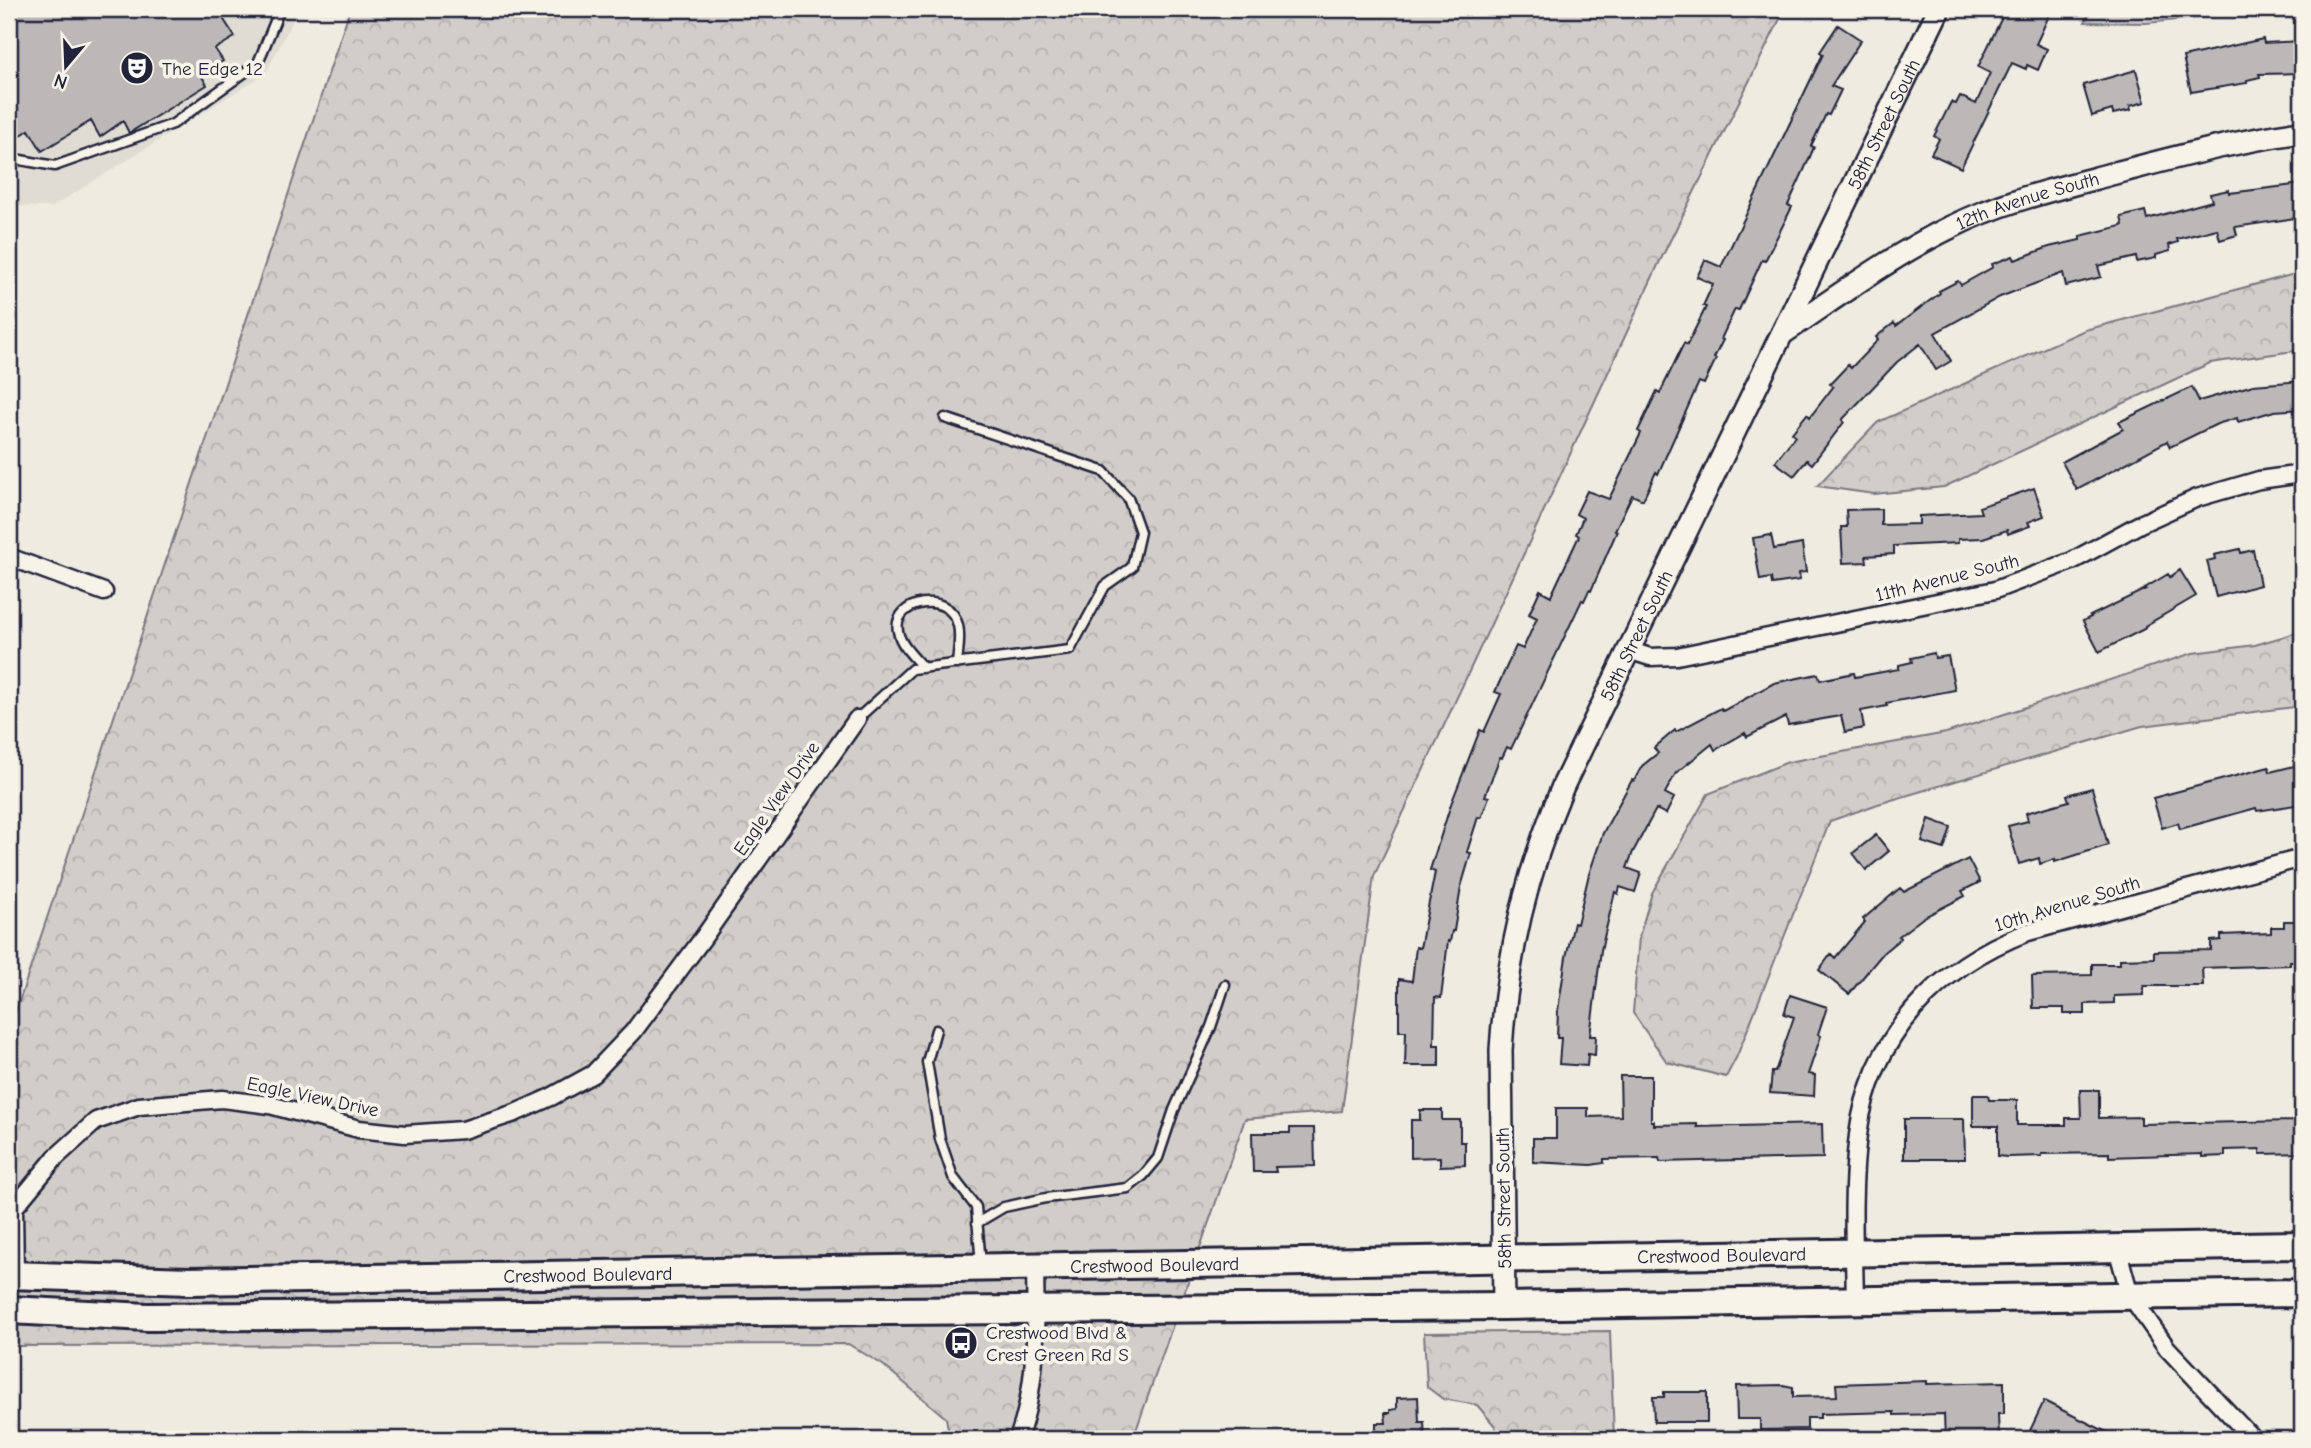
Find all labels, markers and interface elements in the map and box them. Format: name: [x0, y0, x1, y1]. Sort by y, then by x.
north arrow: [32, 32, 102, 102]
theatre icon: The Edge 12: [118, 49, 156, 87]
street label: 58th Street South: [1843, 56, 1925, 193]
place label: The Edge 12: [162, 58, 263, 80]
text: N: [51, 69, 70, 94]
street label: 12th Avenue South: [1952, 168, 2102, 235]
street label: 11th Avenue South: [1873, 550, 2021, 606]
street label: 58th Street South: [1596, 567, 1678, 704]
street label: Eagle View Drive: [729, 737, 824, 860]
street label: 10th Avenue South: [1992, 871, 2143, 937]
street label: Eagle View Drive: [245, 1072, 381, 1122]
street label: 58th Street South: [1492, 1127, 1516, 1269]
street label: Crestwood Boulevard: [1637, 1243, 1806, 1268]
street label: Crestwood Boulevard: [1070, 1253, 1239, 1278]
street label: Crestwood Boulevard: [503, 1263, 673, 1288]
place label: Crestwood Blvd & Crest Green Rd S: [986, 1322, 1129, 1366]
bus stop icon: Crestwood Blvd & Crest Green Rd S: [942, 1324, 980, 1362]

